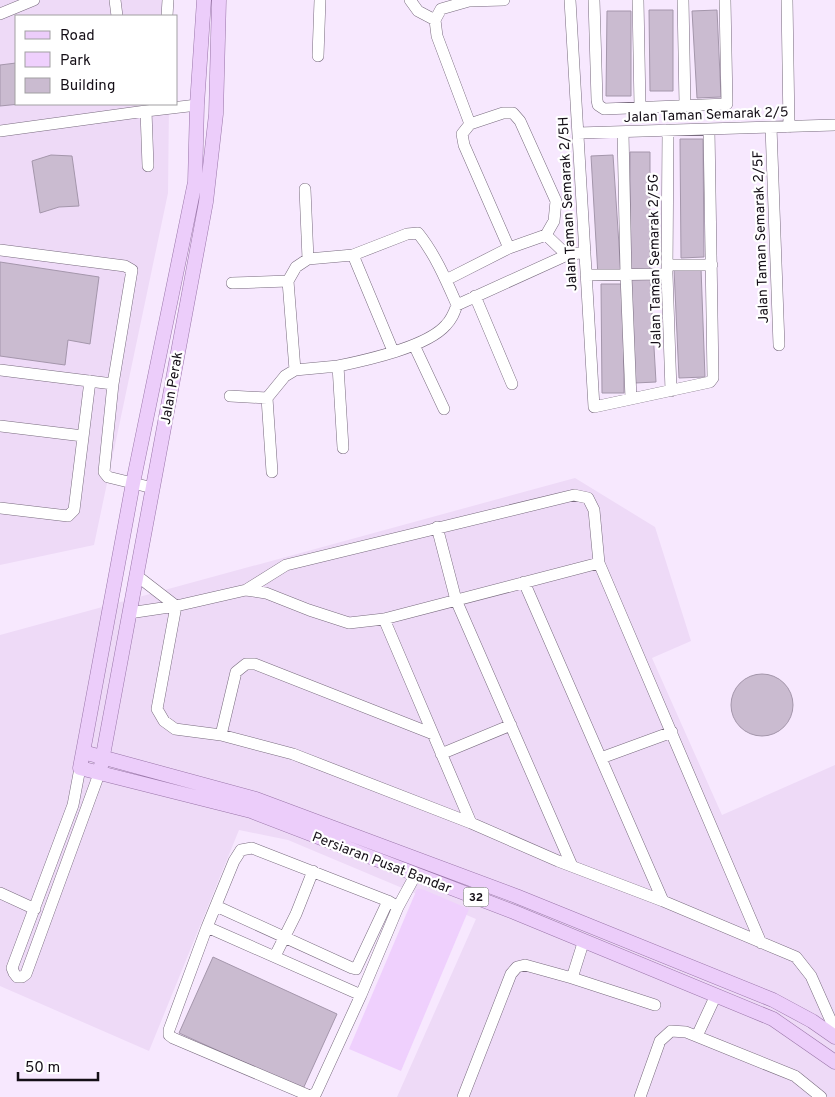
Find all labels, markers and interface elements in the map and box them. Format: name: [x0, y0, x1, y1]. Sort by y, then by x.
legend: [15, 15, 178, 105]
text: Road: [60, 27, 95, 46]
text: Park: [60, 52, 91, 71]
text: Building: [60, 77, 115, 96]
street label: Jalan Taman Semarak 2/5: [623, 104, 789, 127]
street label: Jalan Taman Semarak 2/5H: [555, 116, 582, 292]
street label: Jalan Taman Semarak 2/5F: [750, 150, 773, 324]
street label: Jalan Taman Semarak 2/5G: [645, 174, 666, 348]
street label: Jalan Perak: [158, 350, 187, 426]
street label: Persiaran Pusat Bandar: [309, 829, 454, 898]
road number: 32: [464, 888, 488, 906]
scale bar: [18, 1050, 98, 1082]
text: 50 m: [25, 1059, 60, 1078]

